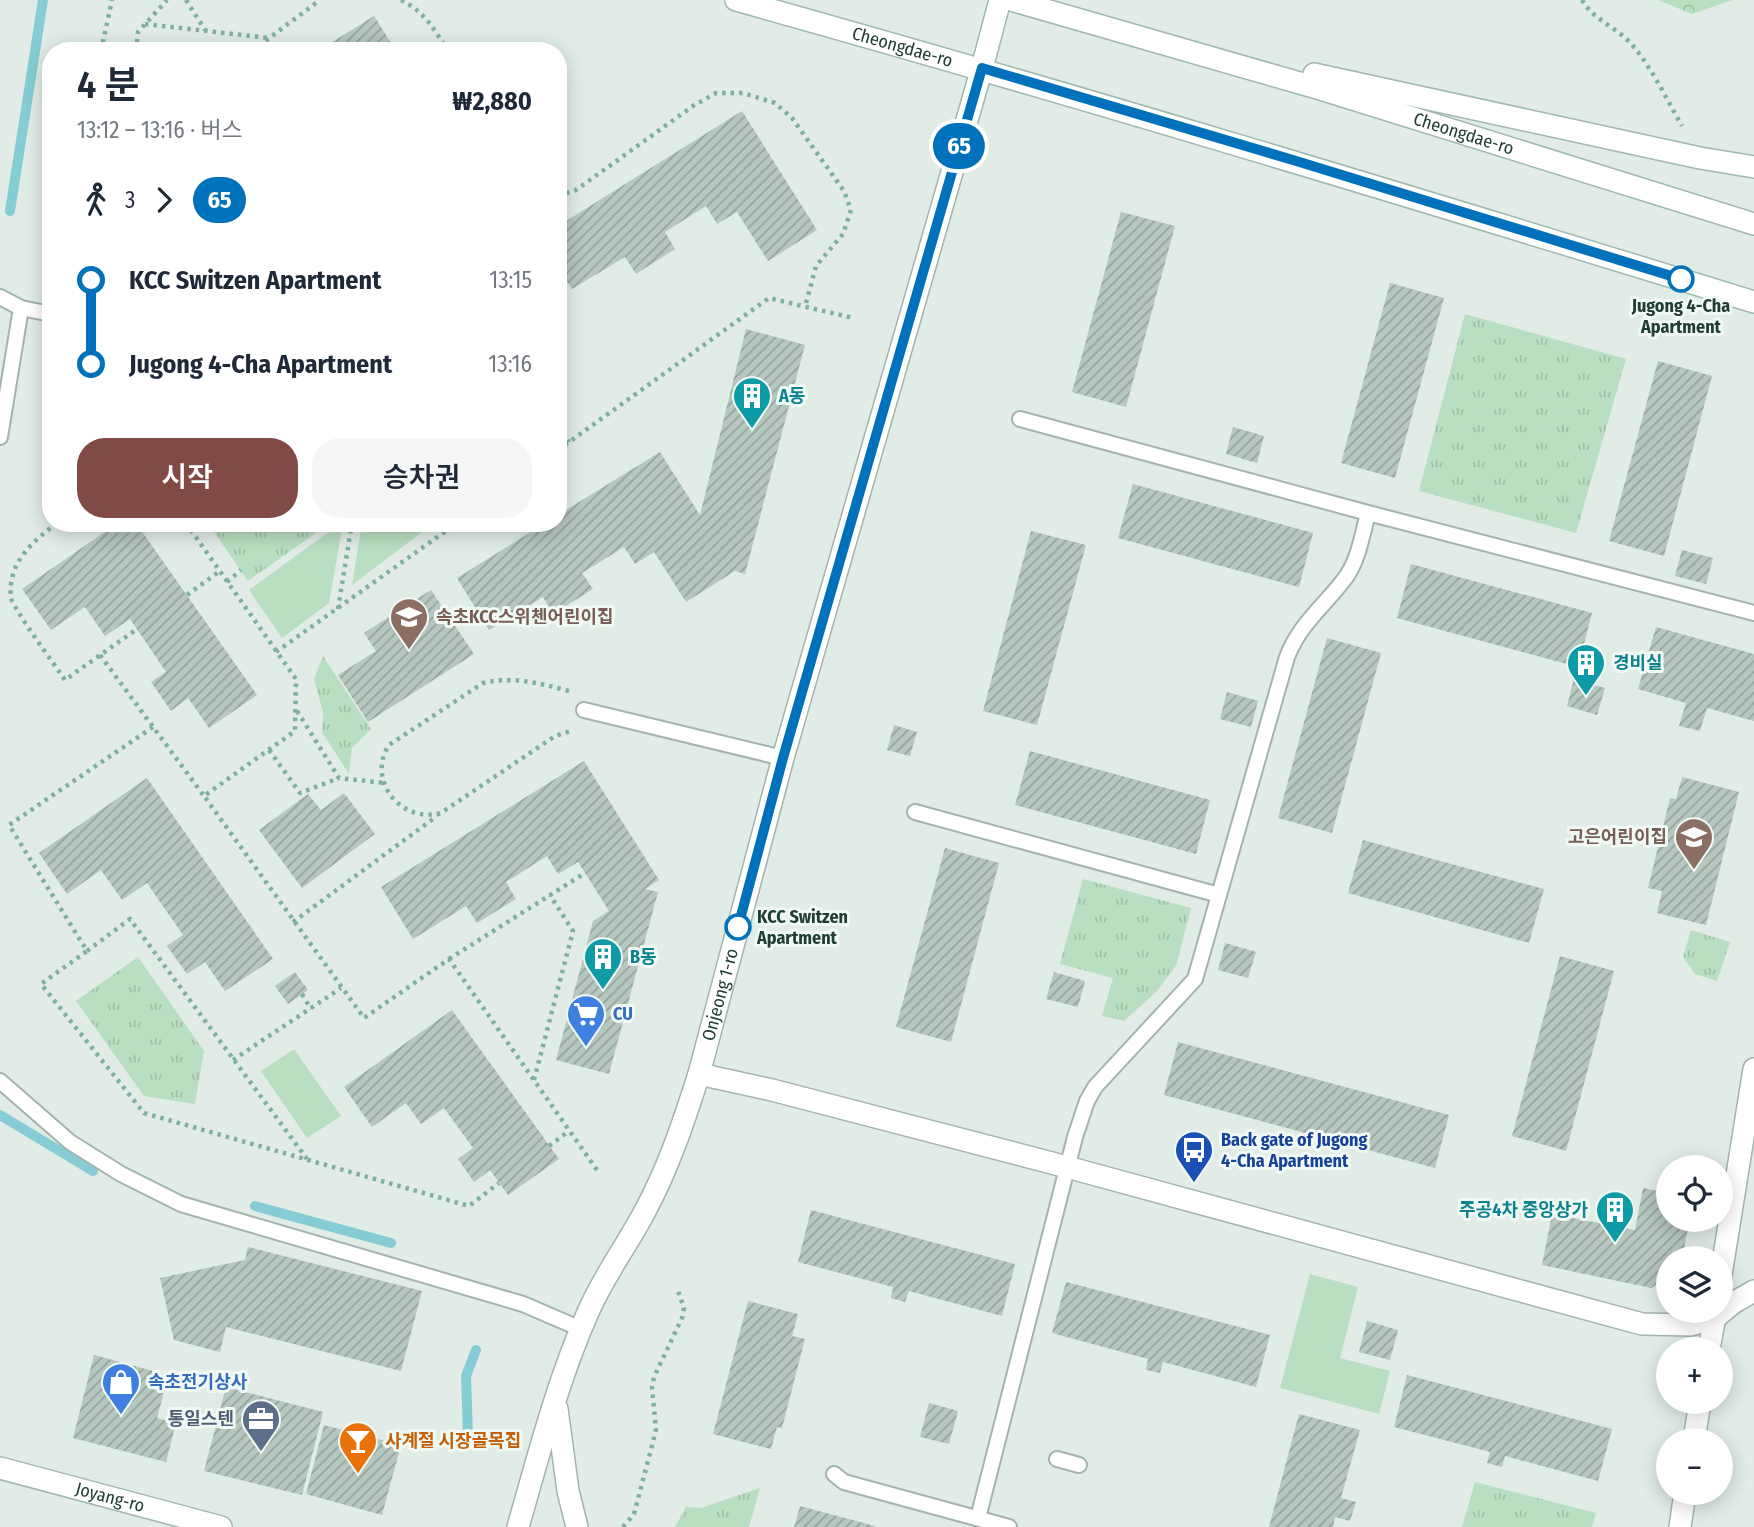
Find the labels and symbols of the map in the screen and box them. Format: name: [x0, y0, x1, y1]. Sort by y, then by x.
street label: Cheongdae-ro: [850, 22, 955, 72]
street label: Cheongdae-ro: [1411, 108, 1516, 160]
line badge: 65: [928, 123, 990, 169]
marker: Jugong 4-Cha Apartment: [1668, 266, 1694, 292]
place label: Jugong 4-Cha Apartment: [1631, 295, 1730, 338]
building icon: A동: [731, 375, 773, 430]
place label: A동: [778, 385, 805, 407]
school or university icon: 속초KCC스위첸어린이집: [388, 596, 430, 651]
place label: 속초KCC스위첸어린이집: [436, 606, 614, 628]
building icon: 경비실: [1565, 642, 1607, 697]
place label: 경비실: [1613, 652, 1663, 674]
school or university icon: 고은어린이집: [1673, 816, 1715, 871]
place label: 고은어린이집: [1568, 826, 1667, 848]
place label: KCC Switzen Apartment: [756, 906, 848, 949]
marker: KCC Switzen Apartment: [725, 914, 751, 940]
building icon: B동: [582, 936, 624, 991]
place label: B동: [630, 946, 657, 968]
street label: Onjeong 1-ro: [697, 946, 743, 1043]
supermarket icon: CU: [565, 993, 607, 1048]
place label: CU: [613, 1003, 633, 1025]
bus stop icon: Back gate of Jugong 4-Cha Apartment: [1173, 1129, 1215, 1184]
place label: Back gate of Jugong 4-Cha Apartment: [1221, 1129, 1368, 1172]
building icon: 주공4차 중앙상가: [1594, 1189, 1636, 1244]
place label: 주공4차 중앙상가: [1459, 1199, 1588, 1221]
shop icon: 속초전기상사: [100, 1361, 142, 1416]
place label: 속초전기상사: [148, 1371, 248, 1393]
office icon: 통일스텐: [240, 1398, 282, 1453]
place label: 통일스텐: [168, 1408, 234, 1430]
bar icon: 사계절 시장골목집: [337, 1420, 379, 1475]
place label: 사계절 시장골목집: [385, 1430, 521, 1452]
street label: Joyang-ro: [73, 1478, 147, 1517]

